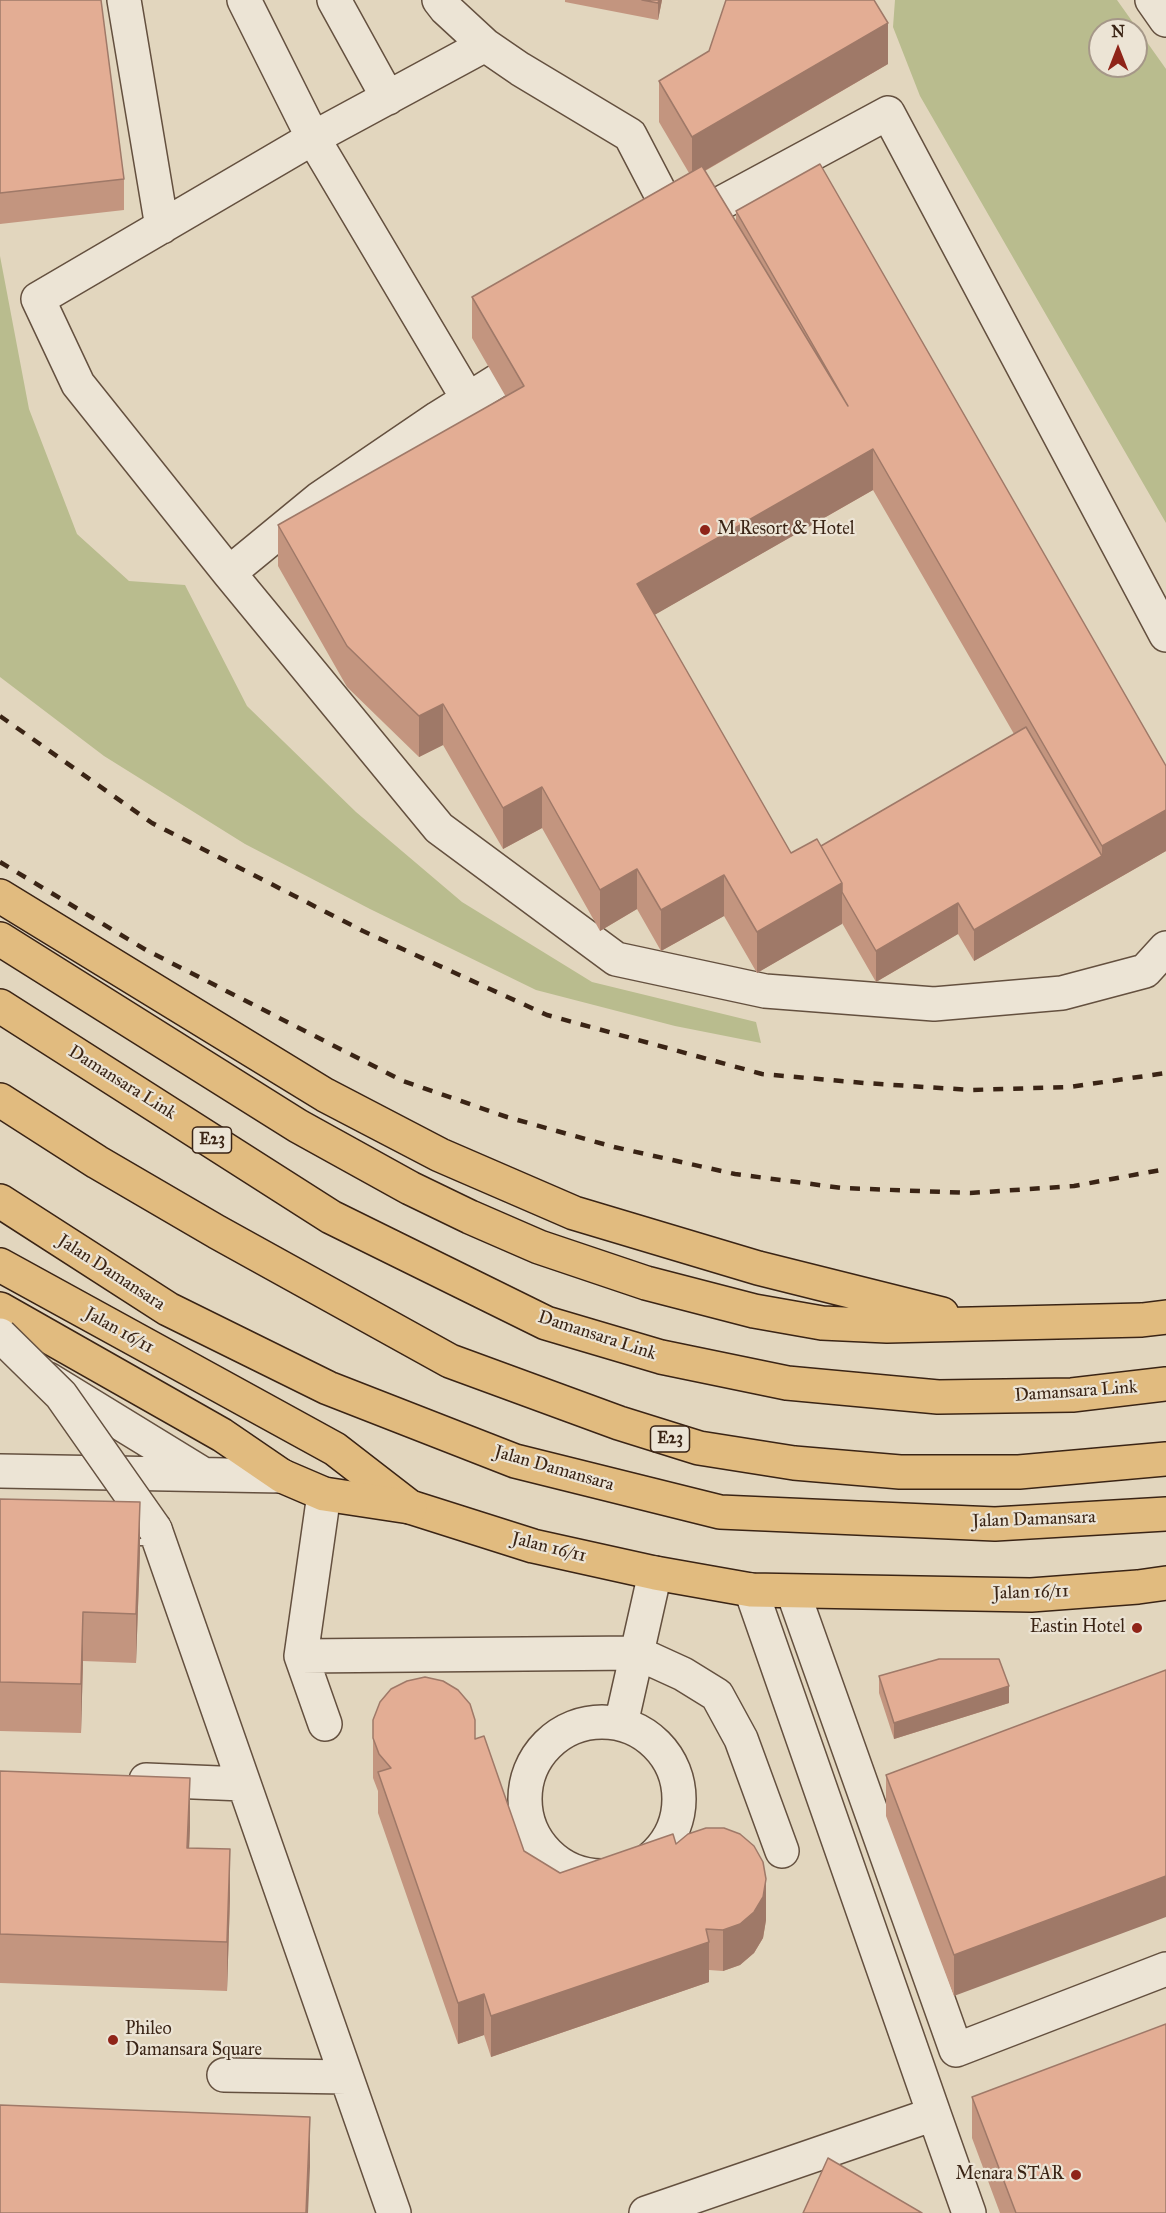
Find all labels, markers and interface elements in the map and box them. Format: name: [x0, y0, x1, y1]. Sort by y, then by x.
north arrow: [1088, 18, 1148, 78]
text: N: [1111, 22, 1125, 41]
place label: M Resort & Hotel: [717, 519, 855, 541]
marker: M Resort & Hotel: [698, 523, 712, 537]
street label: Damansara Link: [64, 1041, 180, 1125]
road number: E23: [192, 1127, 232, 1153]
street label: Jalan Damansara: [53, 1230, 169, 1316]
street label: Jalan 16/11: [81, 1303, 157, 1359]
street label: Damansara Link: [535, 1307, 659, 1365]
street label: Damansara Link: [1014, 1377, 1138, 1407]
road number: E23: [650, 1426, 690, 1452]
street label: Jalan Damansara: [492, 1442, 616, 1496]
street label: Jalan Damansara: [972, 1507, 1096, 1533]
street label: Jalan 16/11: [510, 1528, 588, 1568]
street label: Jalan 16/11: [993, 1581, 1069, 1605]
place label: Eastin Hotel: [1030, 1617, 1125, 1639]
marker: Eastin Hotel: [1130, 1621, 1144, 1635]
place label: Phileo Damansara Square: [125, 2019, 262, 2062]
marker: Phileo Damansara Square: [106, 2033, 120, 2047]
place label: Menara STAR: [955, 2164, 1064, 2186]
marker: Menara STAR: [1069, 2168, 1083, 2182]

